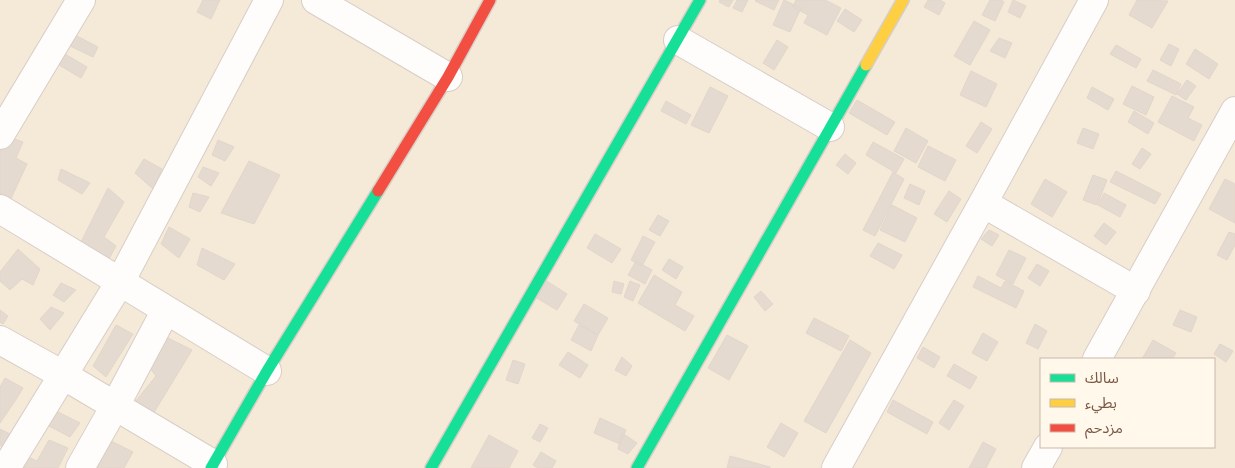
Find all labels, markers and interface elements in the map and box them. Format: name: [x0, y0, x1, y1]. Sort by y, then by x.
legend: [1040, 358, 1215, 448]
text: سالك: [1085, 368, 1119, 387]
text: بطيء: [1085, 393, 1117, 414]
text: مزدحم: [1085, 418, 1123, 439]

